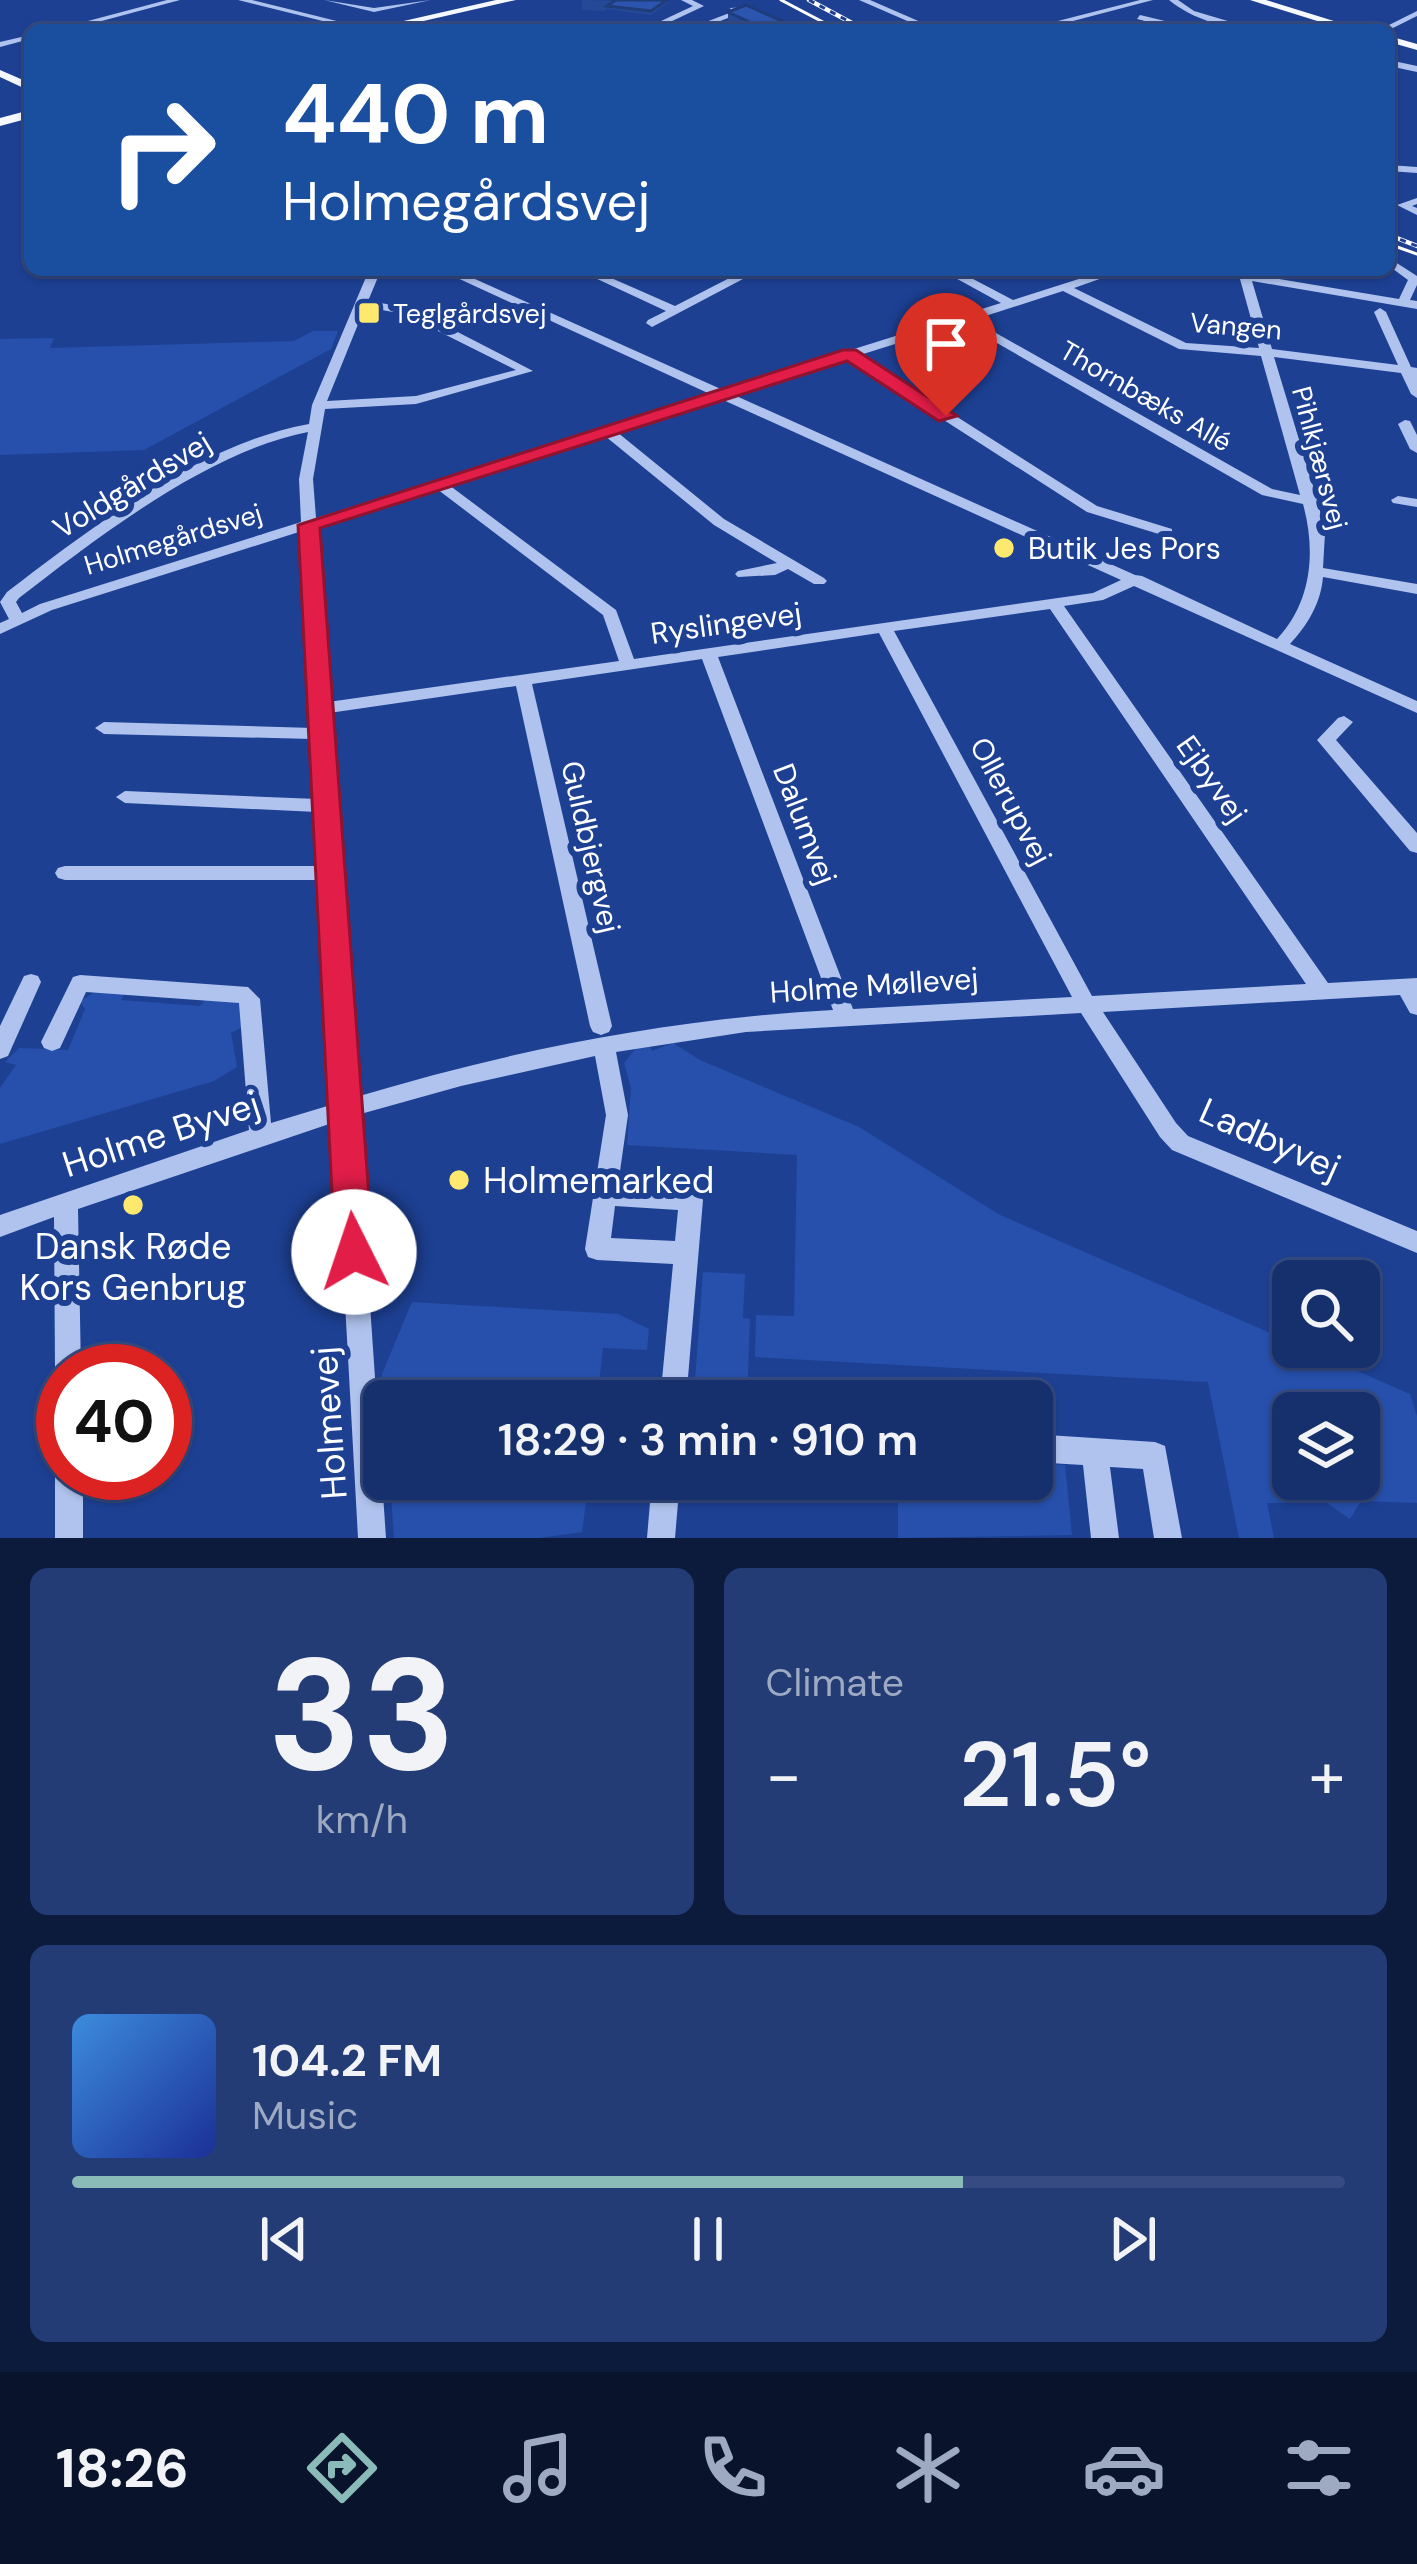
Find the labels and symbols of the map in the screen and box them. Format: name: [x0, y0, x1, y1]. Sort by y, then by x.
pin: [895, 293, 997, 416]
place label: Teglgårdsvej: [393, 296, 547, 331]
marker: Teglgårdsvej: [356, 300, 382, 326]
street label: Vangen: [1189, 305, 1283, 347]
street label: Thornbæks Allé: [1054, 333, 1238, 459]
street label: Pihlkjærsvej: [1284, 383, 1356, 533]
street label: Voldgårdsvej: [46, 423, 218, 547]
street label: Holmegårdsvej: [80, 495, 266, 583]
place label: Butik Jes Pors: [1028, 529, 1221, 568]
marker: Butik Jes Pors: [991, 535, 1017, 561]
street label: Ryslingevej: [648, 593, 804, 653]
street label: Ejbyvej: [1168, 728, 1256, 830]
street label: Ollerupvej: [961, 730, 1061, 872]
street label: Guldbjergvej: [552, 757, 630, 937]
street label: Dalumvej: [764, 758, 846, 890]
street label: Holme Møllevej: [768, 958, 980, 1012]
street label: Holme Byvej: [56, 1080, 266, 1188]
street label: Ladbyvej: [1192, 1087, 1348, 1191]
place label: Holmemarked: [483, 1157, 714, 1204]
marker: Holmemarked: [446, 1167, 472, 1193]
position arrow: [291, 1189, 417, 1315]
marker: Dansk Røde Kors Genbrug: [120, 1192, 146, 1218]
place label: Dansk Røde Kors Genbrug: [19, 1223, 247, 1311]
speed limit sign: 40: [36, 1344, 192, 1500]
street label: Holmevej: [300, 1345, 358, 1501]

